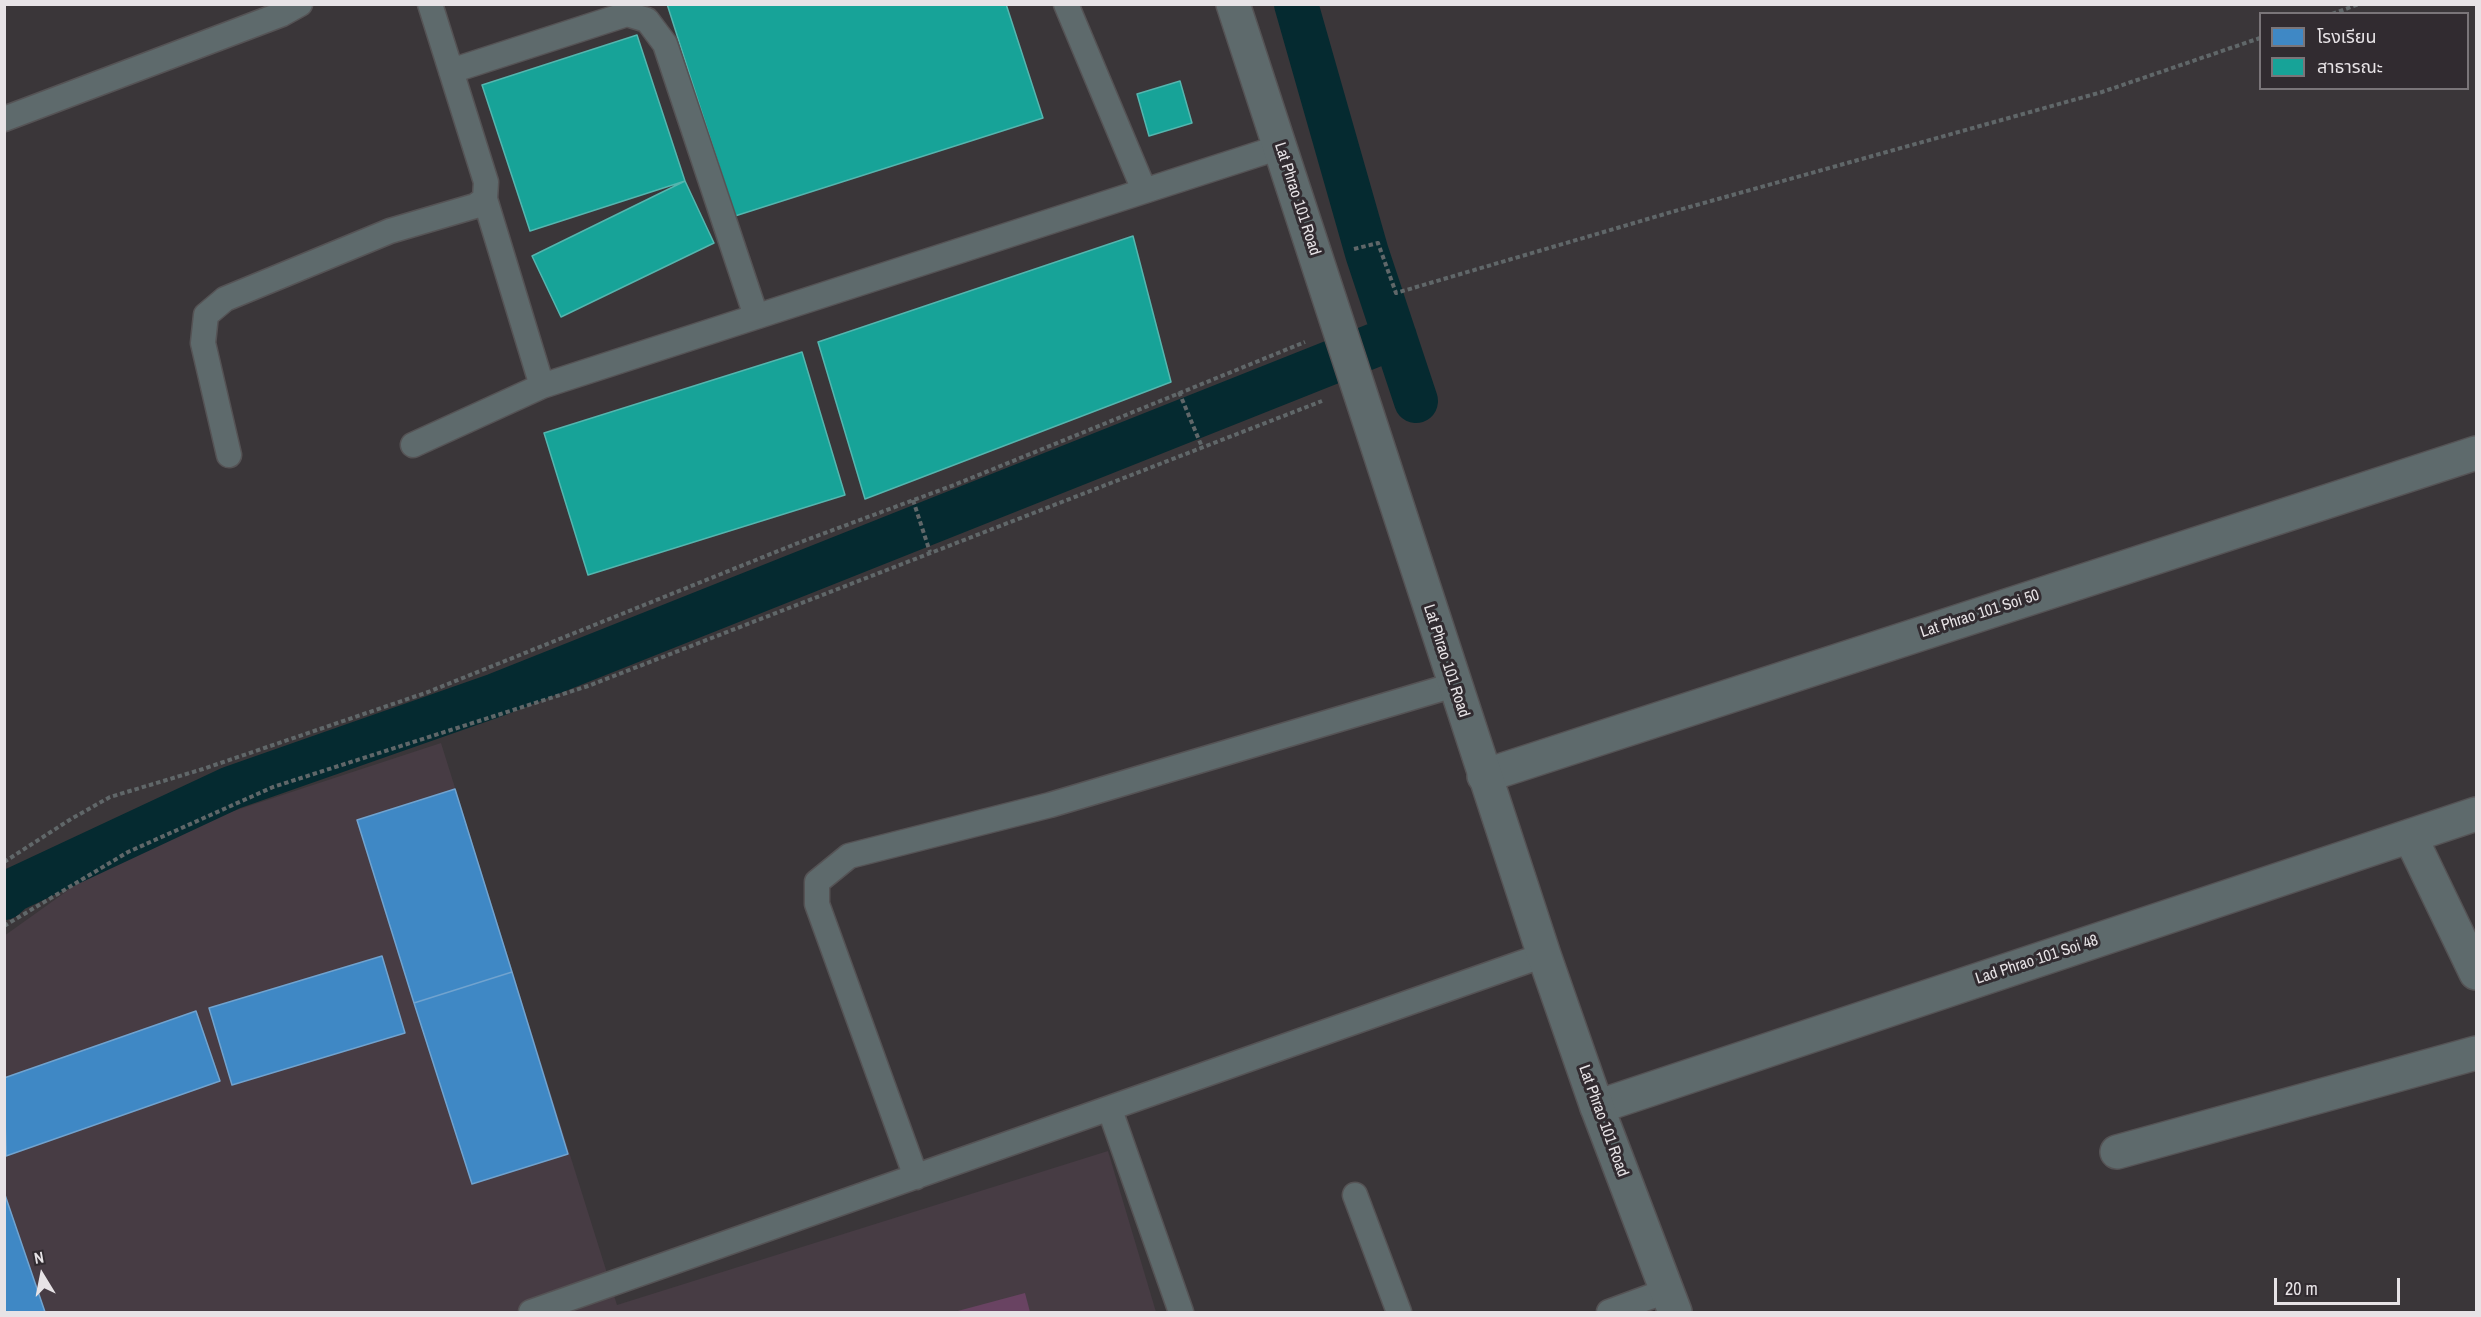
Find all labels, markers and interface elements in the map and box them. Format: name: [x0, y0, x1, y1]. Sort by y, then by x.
legend: [2259, 12, 2469, 90]
text: โรงเรียน: [2317, 24, 2376, 49]
text: สาธารณะ: [2317, 54, 2383, 79]
street label: Lat Phrao 101 Road: [1270, 140, 1324, 258]
street label: Lat Phrao 101 Soi 50: [1918, 586, 2042, 642]
street label: Lat Phrao 101 Road: [1419, 602, 1473, 720]
street label: Lad Phrao 101 Soi 48: [1973, 931, 2101, 989]
street label: Lat Phrao 101 Road: [1574, 1063, 1632, 1179]
north arrow: [12, 1245, 72, 1305]
text: N: [32, 1246, 45, 1269]
scale bar: [2277, 1266, 2403, 1304]
text: 20 m: [2285, 1276, 2318, 1301]

